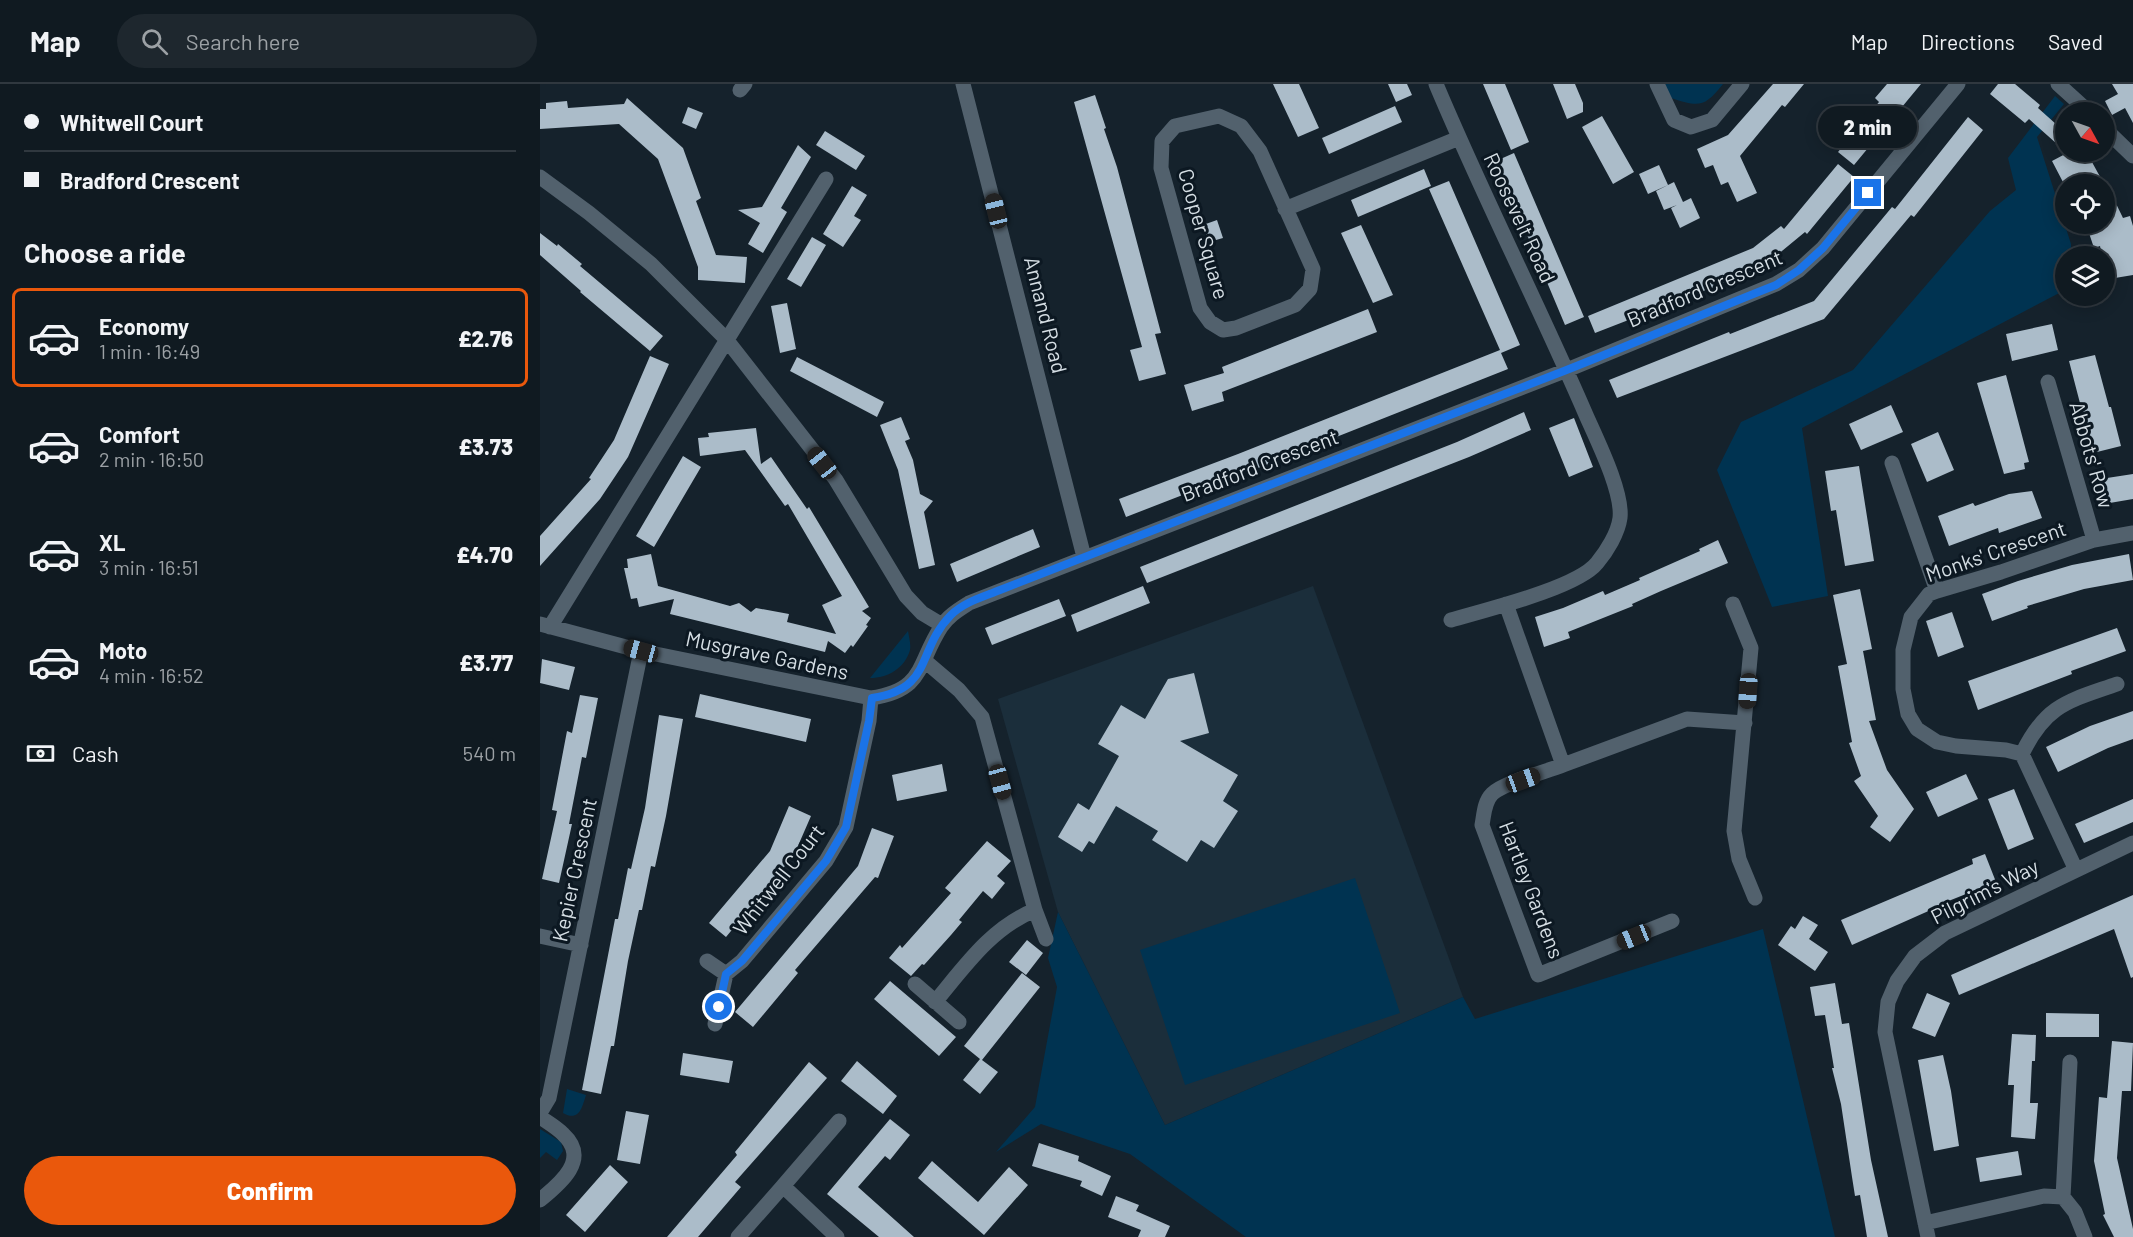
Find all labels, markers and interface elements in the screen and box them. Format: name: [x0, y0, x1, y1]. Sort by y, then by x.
search box: [117, 14, 537, 68]
text: Map: [30, 24, 81, 58]
icon: search: [138, 25, 171, 58]
text: Search here: [186, 28, 300, 54]
text: Map: [1851, 29, 1888, 54]
text: Directions: [1921, 29, 2015, 54]
text: Saved: [2048, 29, 2103, 54]
north arrow: [2055, 102, 2115, 162]
map controls: [2055, 102, 2115, 306]
callout: 2 min: [1818, 106, 1918, 148]
text: Whitwell Court: [60, 109, 203, 135]
text: 2 min: [1843, 115, 1892, 139]
street label: Roosevelt Road: [1479, 148, 1561, 286]
street label: Cooper Square: [1174, 165, 1235, 302]
text: Bradford Crescent: [60, 167, 240, 193]
button: locate: [2055, 174, 2115, 234]
route end: [1854, 179, 1881, 206]
car: [983, 191, 1009, 231]
text: Choose a ride: [24, 236, 186, 268]
street label: Bradford Crescent: [1623, 244, 1786, 332]
button: layers: [2055, 246, 2115, 306]
street label: Annand Road: [1020, 254, 1073, 376]
icon: car: [27, 311, 81, 365]
text: Economy: [99, 313, 189, 339]
text: £2.76: [458, 325, 513, 351]
text: 1 min · 16:49: [99, 339, 200, 363]
street label: Abbots' Row: [2065, 398, 2120, 511]
icon: car: [27, 419, 81, 473]
text: Comfort: [99, 421, 180, 447]
street label: Bradford Crescent: [1177, 423, 1342, 506]
text: £3.73: [458, 433, 513, 459]
car: [804, 443, 840, 483]
text: 2 min · 16:50: [99, 447, 204, 471]
street label: Monks' Crescent: [1922, 515, 2069, 586]
icon: car: [27, 527, 81, 581]
text: XL: [99, 529, 125, 555]
text: £4.70: [456, 541, 513, 567]
text: 3 min · 16:51: [99, 555, 199, 579]
street label: Musgrave Gardens: [684, 625, 851, 684]
icon: car: [27, 635, 81, 689]
text: Moto: [99, 637, 147, 663]
car: [621, 638, 661, 664]
text: £3.77: [459, 649, 513, 675]
text: 4 min · 16:52: [99, 663, 204, 687]
car: [1738, 672, 1758, 710]
icon: cash: [24, 737, 57, 770]
text: Cash: [72, 740, 119, 766]
text: 540 m: [463, 741, 516, 765]
car: [987, 762, 1013, 802]
car: [1503, 765, 1543, 795]
street label: Kepier Crescent: [546, 796, 601, 944]
street label: Hartley Gardens: [1495, 817, 1570, 962]
street label: Whitwell Court: [727, 819, 829, 939]
street label: Pilgrim's Way: [1926, 853, 2043, 929]
car: [1614, 922, 1654, 952]
route start: [705, 993, 732, 1020]
button: Confirm: [24, 1156, 516, 1225]

